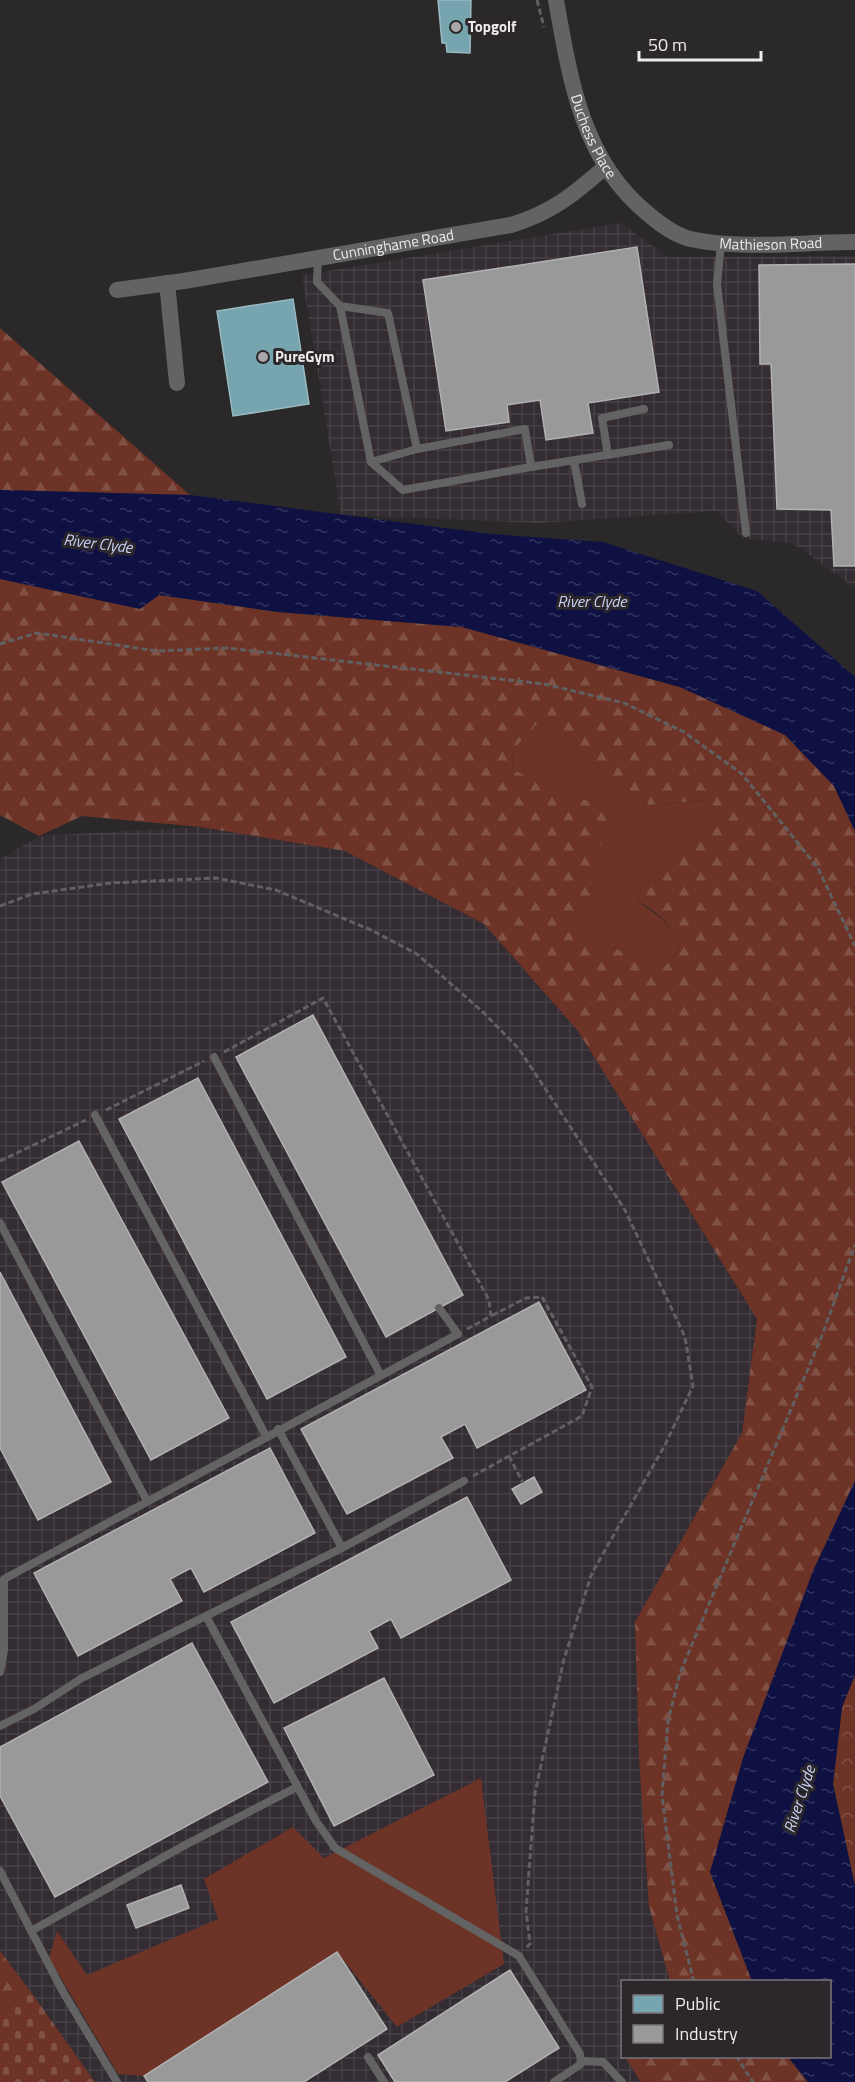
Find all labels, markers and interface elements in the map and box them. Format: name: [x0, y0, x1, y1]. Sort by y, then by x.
place label: Topgolf: [468, 15, 517, 38]
marker: Topgolf: [449, 20, 463, 34]
scale bar: [639, 24, 760, 62]
text: 50 m: [648, 31, 687, 58]
street label: Duchess Place: [565, 91, 623, 183]
street label: Cunninghame Road: [331, 223, 456, 266]
street label: Mathieson Road: [718, 231, 823, 256]
place label: PureGym: [275, 345, 335, 368]
marker: PureGym: [256, 350, 270, 364]
water label: River Clyde: [62, 527, 135, 559]
water label: River Clyde: [557, 589, 628, 613]
water label: River Clyde: [777, 1761, 822, 1836]
legend: [621, 1980, 831, 2058]
text: Public: [675, 1990, 721, 2017]
text: Industry: [675, 2020, 738, 2047]

